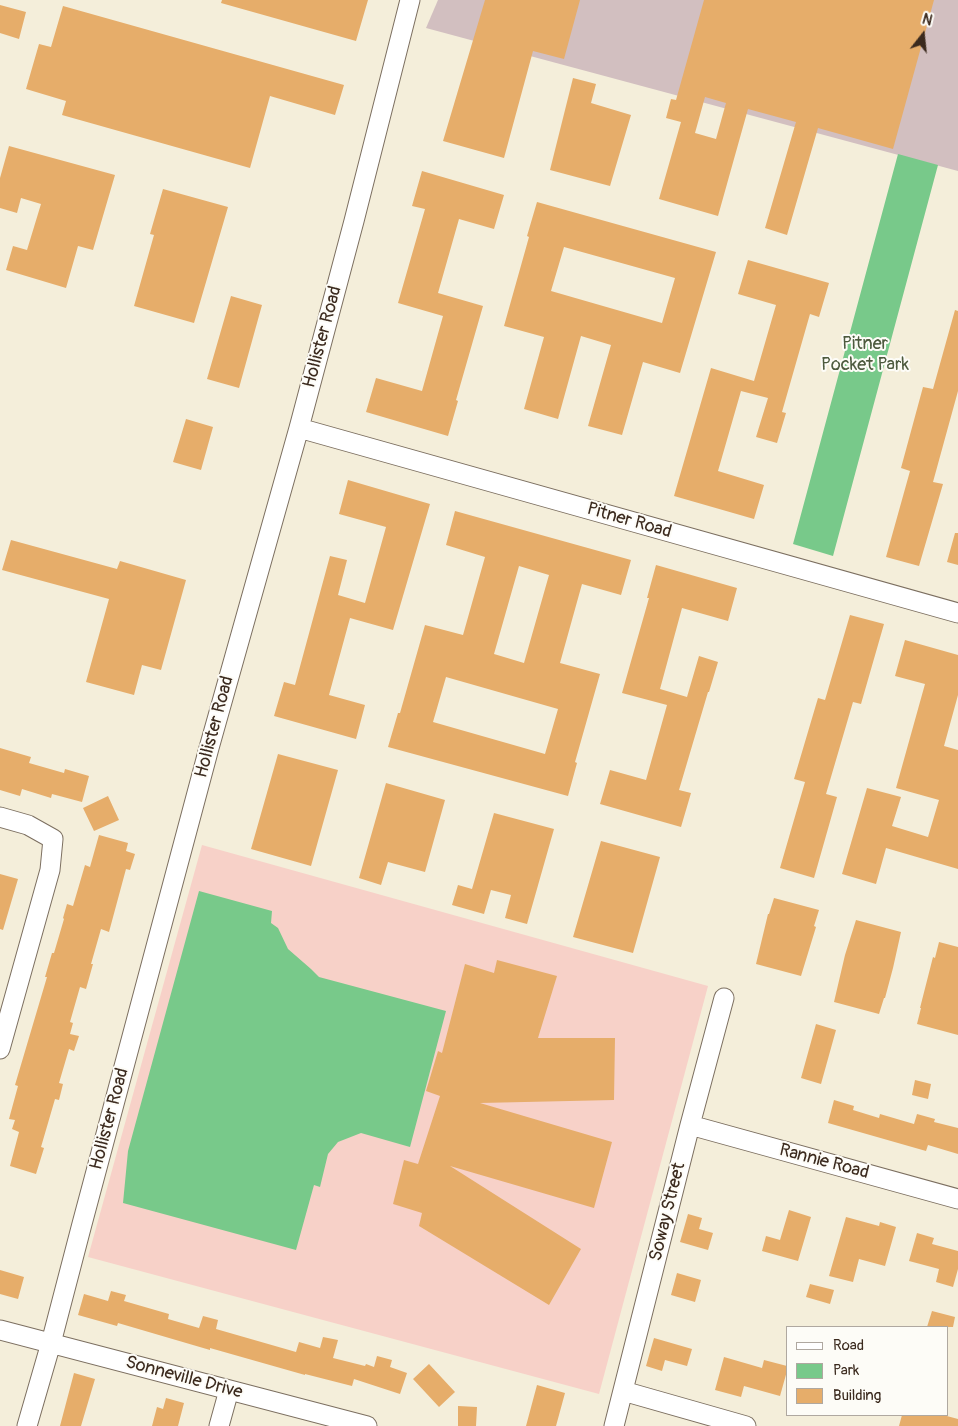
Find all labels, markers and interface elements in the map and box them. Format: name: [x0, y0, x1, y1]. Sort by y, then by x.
north arrow: [898, 10, 948, 60]
text: N: [920, 11, 934, 30]
street label: Hollister Road: [299, 284, 347, 390]
park label: Pitner Pocket Park: [821, 333, 909, 376]
street label: Pitner Road: [584, 499, 674, 543]
street label: Hollister Road: [191, 674, 239, 780]
street label: Hollister Road: [86, 1066, 134, 1172]
street label: Rannie Road: [777, 1140, 871, 1184]
street label: Soway Street: [645, 1160, 691, 1264]
legend: [786, 1326, 948, 1416]
text: Road: [833, 1336, 864, 1355]
street label: Sonneville Drive: [123, 1352, 245, 1404]
text: Park: [833, 1361, 859, 1380]
text: Building: [833, 1386, 881, 1405]

